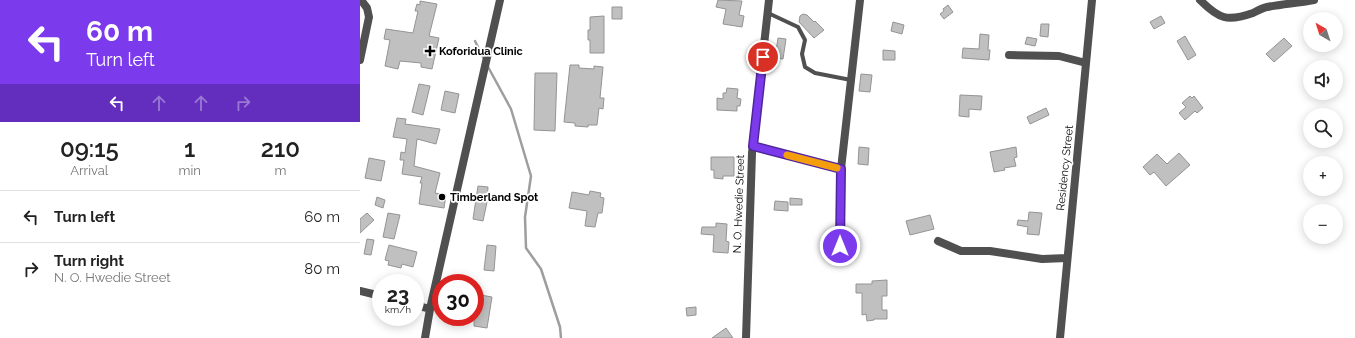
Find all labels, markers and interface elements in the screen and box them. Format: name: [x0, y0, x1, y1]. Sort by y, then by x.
north arrow: [1303, 12, 1343, 52]
map controls: [1303, 12, 1343, 244]
text: 60 m: [86, 15, 153, 48]
icon: left: [20, 16, 72, 68]
pin: [746, 40, 780, 74]
marker: Koforidua Clinic: [424, 45, 436, 57]
place label: Koforidua Clinic: [439, 45, 523, 58]
icon: arrive: [752, 46, 774, 68]
text: Turn left: [86, 49, 155, 70]
button: sound: [1303, 60, 1343, 100]
icon: left: [106, 92, 128, 114]
icon: ahead: [148, 92, 170, 114]
icon: ahead: [190, 92, 212, 114]
icon: right: [232, 92, 254, 114]
button: search: [1303, 108, 1343, 148]
street label: Residency Street: [1054, 124, 1076, 211]
text: 09:15: [60, 134, 119, 163]
text: 1: [184, 134, 195, 163]
text: 210: [261, 134, 300, 163]
street label: N. O. Hwedie Street: [731, 154, 747, 254]
button: +: [1303, 156, 1343, 196]
text: Arrival: [70, 163, 108, 178]
text: min: [179, 163, 201, 178]
text: m: [274, 163, 286, 178]
place label: Timberland Spot: [450, 191, 539, 204]
marker: Timberland Spot: [437, 192, 447, 202]
button: −: [1303, 204, 1343, 244]
icon: left: [20, 206, 42, 228]
text: Turn left: [54, 208, 115, 226]
text: 60 m: [304, 208, 340, 226]
position arrow: [819, 225, 861, 267]
text: Turn right: [54, 252, 124, 270]
icon: right: [20, 258, 42, 280]
text: 80 m: [304, 260, 340, 278]
text: N. O. Hwedie Street: [54, 270, 171, 285]
speed limit sign: 30: [432, 274, 484, 326]
text: 23: [387, 283, 409, 307]
text: km/h: [385, 304, 411, 315]

